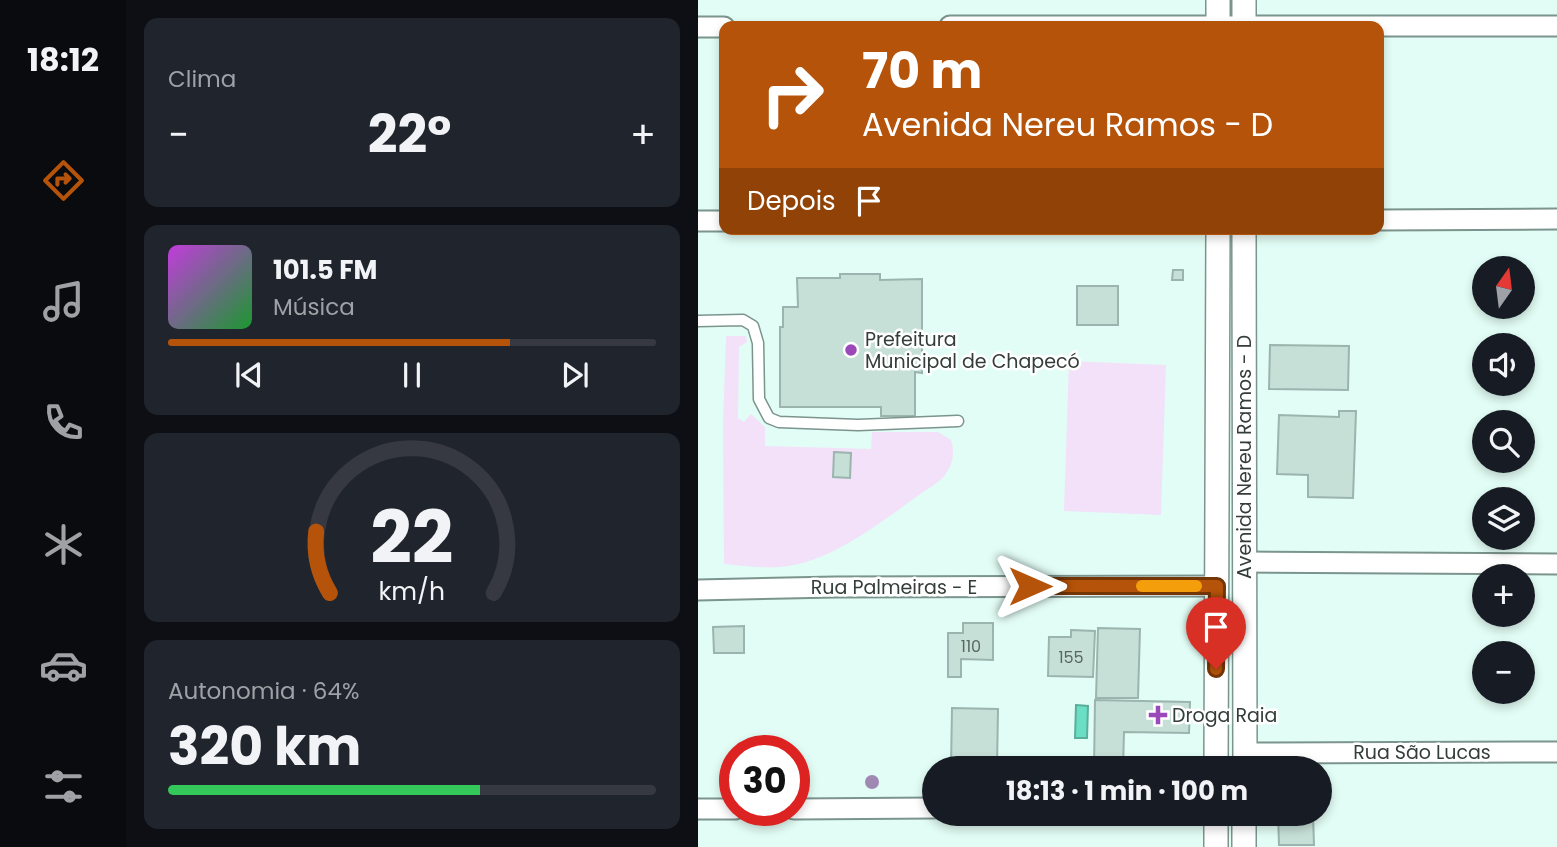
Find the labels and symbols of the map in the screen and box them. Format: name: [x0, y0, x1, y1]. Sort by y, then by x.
north arrow: [1472, 256, 1534, 318]
place label: Prefeitura Municipal de Chapecó: [865, 326, 1080, 375]
street label: Avenida Nereu Ramos - D: [1231, 335, 1258, 579]
marker: Prefeitura Municipal de Chapecó: [843, 342, 859, 358]
position arrow: [993, 549, 1067, 623]
street label: Rua Palmeiras - E: [811, 574, 977, 601]
pin: [1186, 597, 1246, 669]
house number: 110: [961, 635, 981, 658]
house number: 155: [1058, 646, 1084, 669]
place label: Droga Raia: [1172, 702, 1277, 729]
marker: Droga Raia: [1150, 707, 1166, 723]
speed limit sign: 30: [719, 735, 810, 826]
street label: Rua São Lucas: [1353, 739, 1491, 766]

